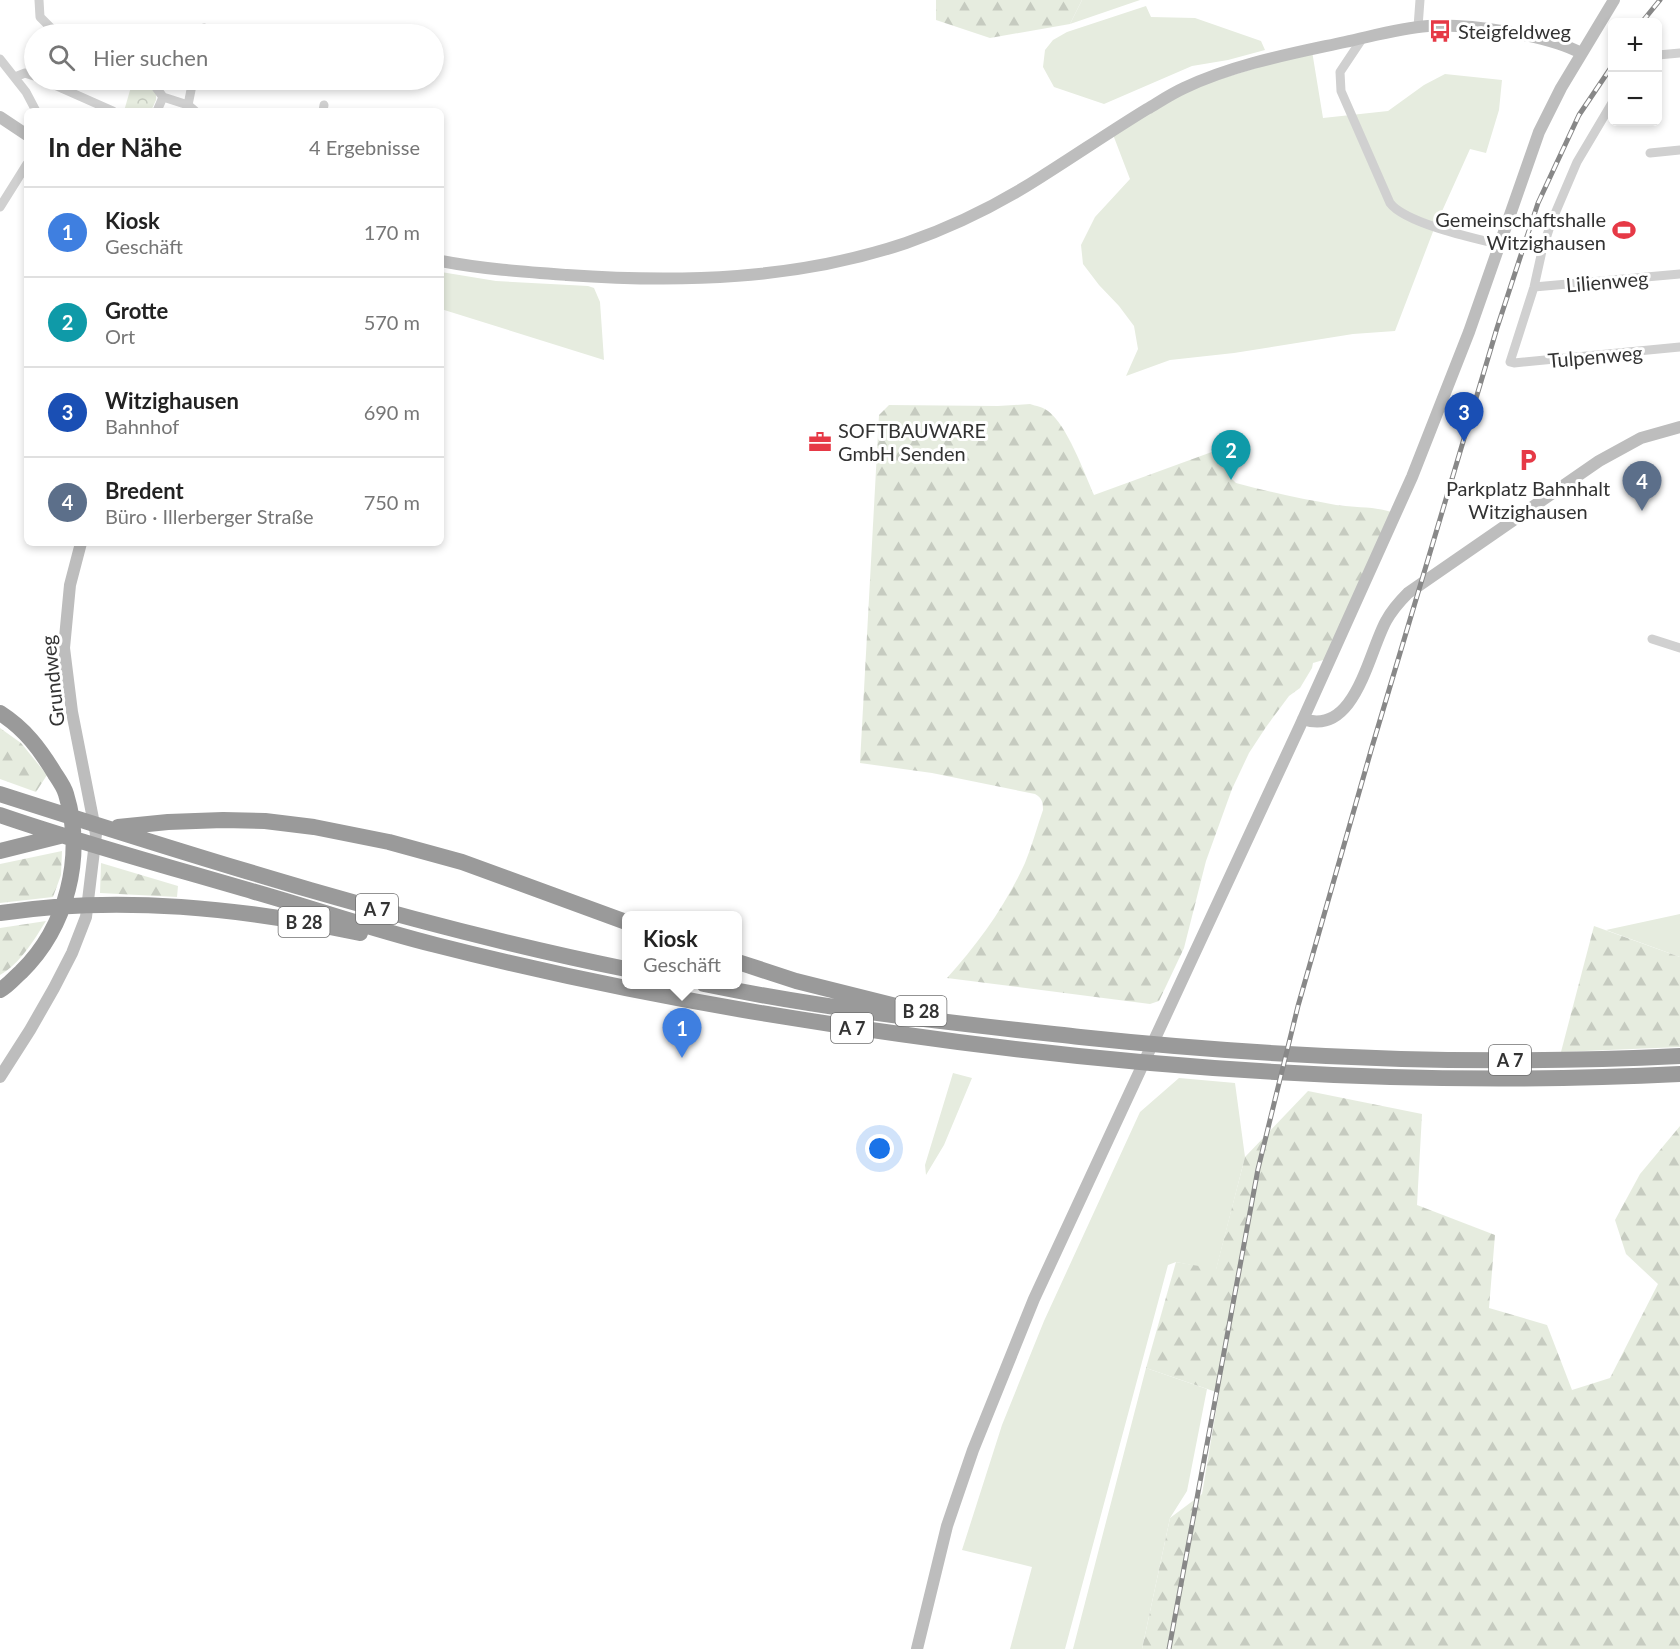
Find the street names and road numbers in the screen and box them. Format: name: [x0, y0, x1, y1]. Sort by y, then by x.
street label: Lilienweg: [1565, 265, 1649, 297]
street label: Tulpenweg: [1547, 340, 1643, 372]
street label: Grundweg: [35, 634, 69, 728]
road number: A 7: [356, 894, 398, 924]
road number: B 28: [278, 907, 330, 937]
road number: B 28: [896, 996, 946, 1026]
road number: A 7: [831, 1013, 873, 1043]
road number: A 7: [1489, 1045, 1531, 1075]

